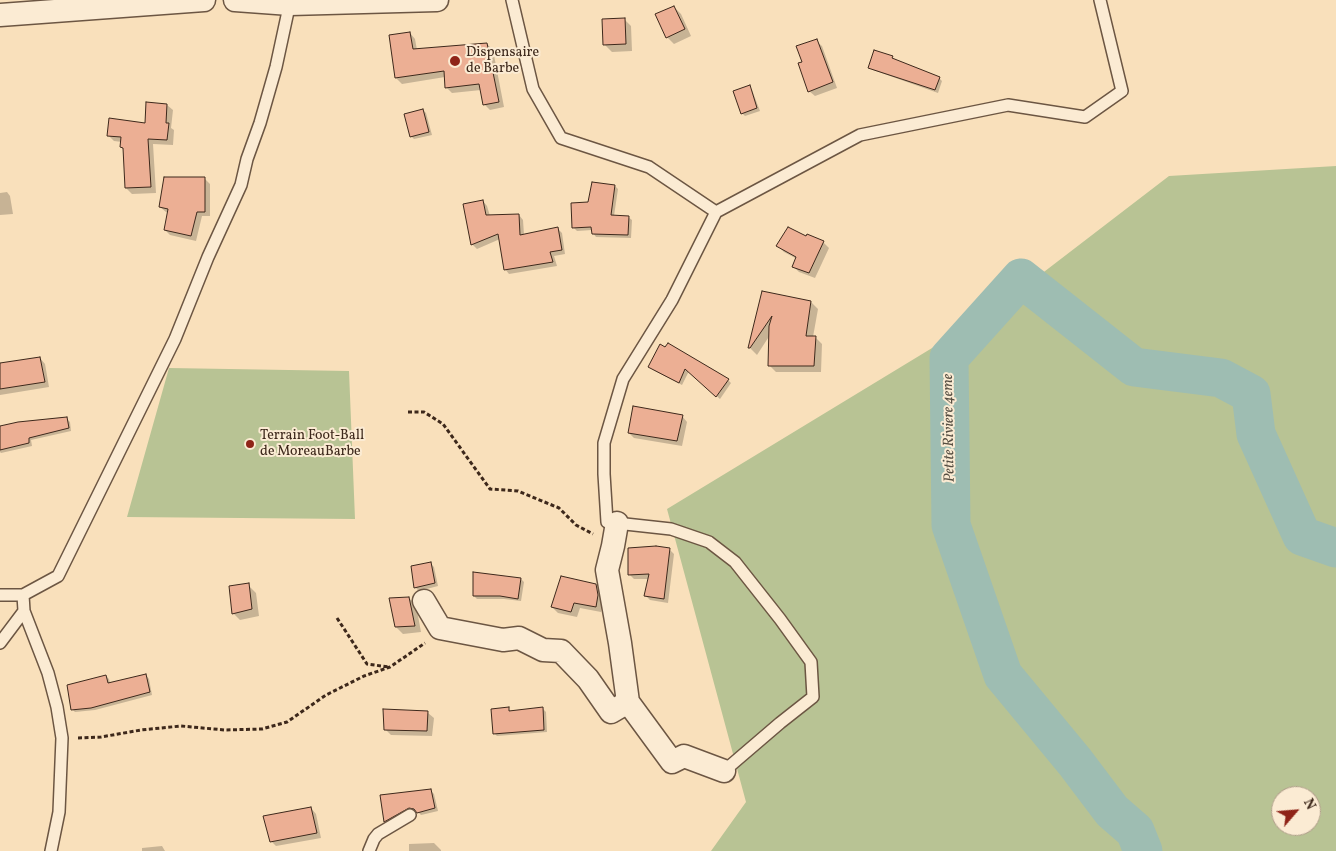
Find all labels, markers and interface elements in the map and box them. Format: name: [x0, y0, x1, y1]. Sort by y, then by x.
place label: Dispensaire de Barbe: [466, 45, 539, 78]
marker: Dispensaire de Barbe: [448, 54, 462, 68]
water label: Petite Riviere 4eme: [940, 374, 960, 482]
place label: Terrain Foot-Ball de MoreauBarbe: [260, 428, 364, 461]
marker: Terrain Foot-Ball de MoreauBarbe: [244, 438, 256, 450]
north arrow: [1271, 786, 1321, 836]
text: N: [1298, 796, 1320, 813]

